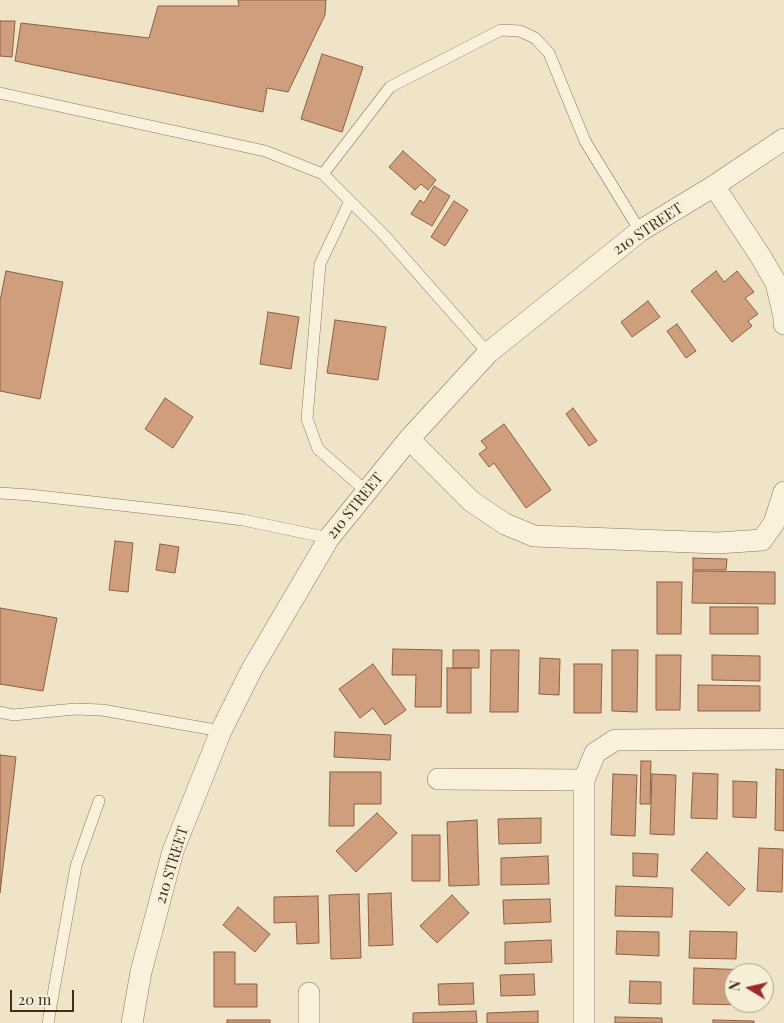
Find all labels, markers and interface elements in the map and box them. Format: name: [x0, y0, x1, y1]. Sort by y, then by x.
street label: 210 STREET: [610, 199, 686, 259]
street label: 210 STREET: [323, 469, 387, 543]
street label: 210 STREET: [152, 824, 192, 906]
north arrow: [724, 963, 774, 1013]
text: N: [725, 979, 745, 992]
scale bar: [12, 980, 76, 1012]
text: 20 m: [18, 989, 51, 1009]

